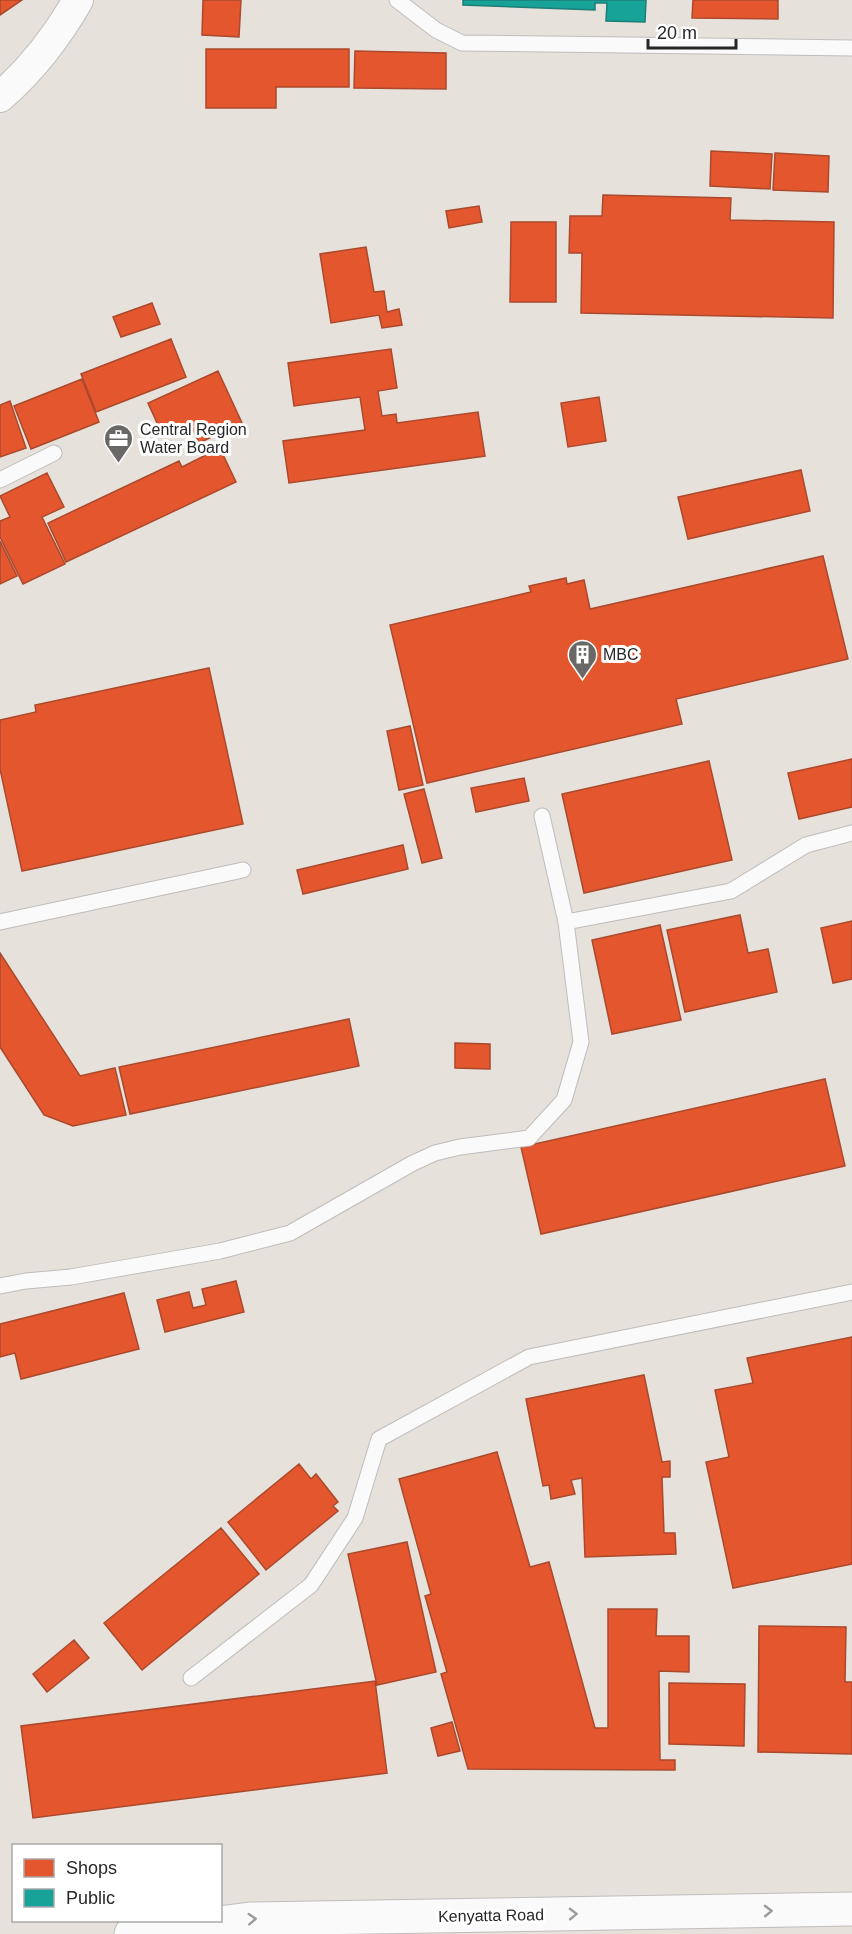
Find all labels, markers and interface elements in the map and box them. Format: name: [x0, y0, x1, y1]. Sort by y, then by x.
scale bar: [648, 12, 736, 50]
text: 20 m: [657, 23, 697, 43]
place label: Central Region Water Board: [140, 421, 247, 456]
office icon: Central Region Water Board: [103, 422, 135, 464]
building icon: MBC: [566, 638, 598, 680]
place label: MBC: [603, 646, 639, 663]
legend: [12, 1844, 222, 1922]
text: Shops: [66, 1858, 117, 1878]
text: Public: [66, 1888, 115, 1908]
one-way arrow: [763, 1904, 772, 1917]
street label: Kenyatta Road: [438, 1906, 544, 1925]
one-way arrow: [568, 1908, 577, 1920]
one-way arrow: [247, 1913, 256, 1926]

